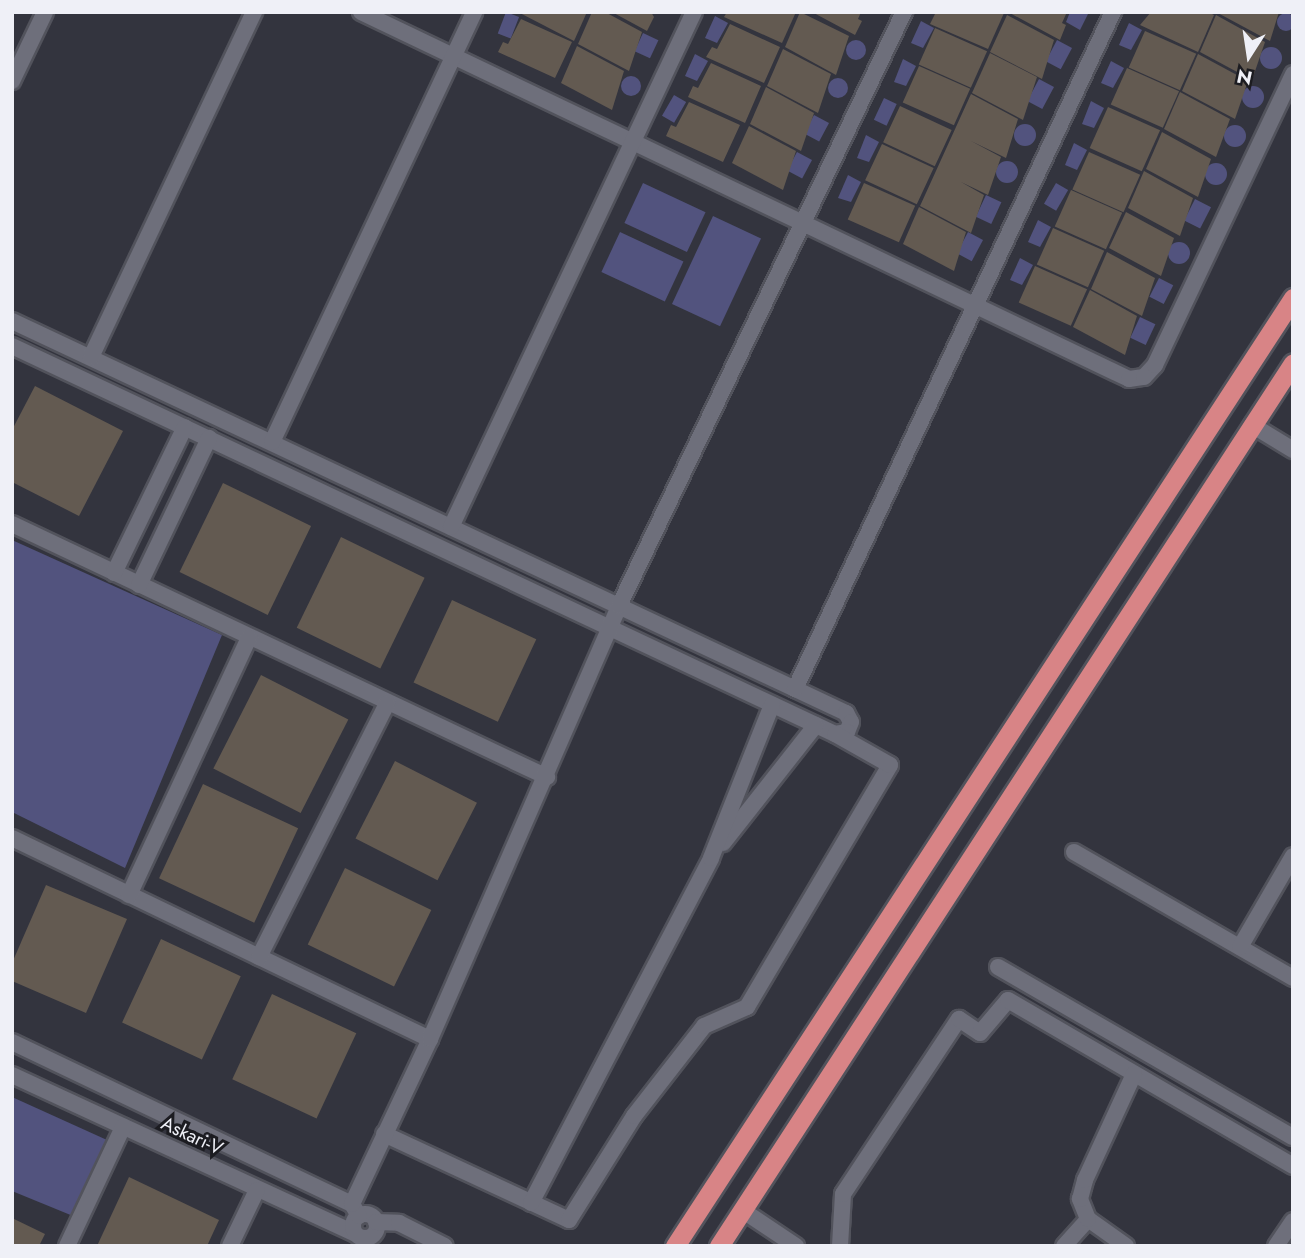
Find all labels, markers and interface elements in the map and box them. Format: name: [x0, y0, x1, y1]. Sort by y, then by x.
north arrow: [1214, 21, 1284, 91]
text: N: [1234, 62, 1255, 92]
street label: Askari-V: [157, 1112, 227, 1160]

